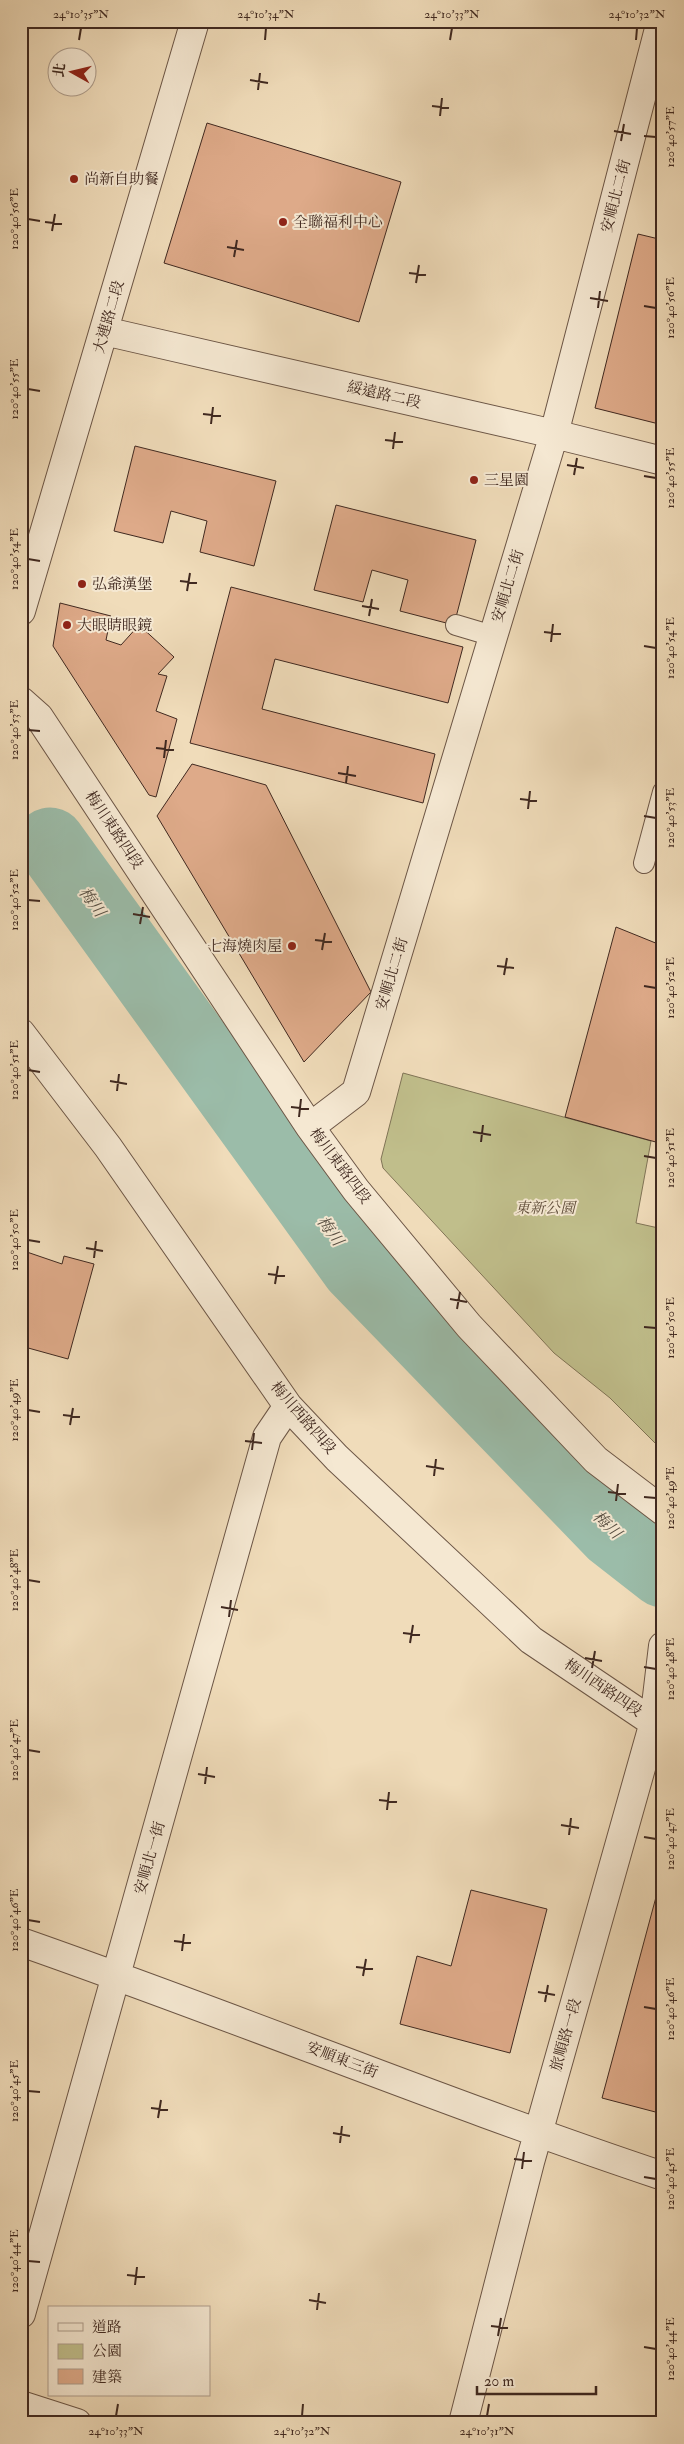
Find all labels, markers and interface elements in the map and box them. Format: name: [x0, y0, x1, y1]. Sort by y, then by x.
text: 24°10'35"N: [53, 7, 109, 22]
text: 24°10'34"N: [237, 7, 295, 22]
text: 24°10'33"N: [424, 7, 480, 22]
text: 24°10'32"N: [609, 7, 666, 22]
north arrow: [48, 48, 98, 98]
text: 北: [50, 62, 69, 78]
text: 120°40'57"E: [663, 106, 678, 168]
street label: 安順北二街: [597, 157, 635, 235]
place label: 尚新自助餐: [84, 170, 159, 189]
marker: 尚新自助餐: [68, 173, 80, 185]
text: 120°40'56"E: [7, 188, 22, 250]
place label: 全聯福利中心: [293, 213, 383, 232]
marker: 全聯福利中心: [277, 216, 289, 228]
text: 120°40'56"E: [663, 277, 678, 339]
street label: 大連路二段: [90, 278, 128, 356]
text: 120°40'55"E: [7, 358, 22, 419]
street label: 綏遠路二段: [345, 377, 423, 413]
text: 120°40'55"E: [663, 447, 678, 508]
place label: 三星園: [484, 471, 529, 490]
marker: 三星園: [468, 474, 480, 486]
text: 120°40'54"E: [7, 528, 22, 590]
street label: 安順北二街: [488, 547, 528, 625]
place label: 弘爺漢堡: [92, 575, 152, 594]
marker: 弘爺漢堡: [76, 578, 88, 590]
place label: 大眼睛眼鏡: [77, 616, 152, 635]
text: 120°40'54"E: [663, 617, 678, 679]
marker: 大眼睛眼鏡: [61, 619, 73, 631]
text: 120°40'53"E: [7, 700, 22, 760]
street label: 梅川東路四段: [81, 787, 147, 873]
text: 120°40'53"E: [663, 788, 678, 848]
text: 120°40'52"E: [7, 869, 22, 931]
water label: 梅川: [75, 883, 111, 922]
street label: 安順北二街: [372, 935, 412, 1013]
place label: 七海燒肉屋: [207, 937, 282, 956]
marker: 七海燒肉屋: [286, 940, 298, 952]
text: 120°40'52"E: [663, 957, 678, 1019]
text: 120°40'51"E: [7, 1040, 22, 1100]
street label: 梅川東路四段: [305, 1124, 375, 1208]
text: 120°40'51"E: [663, 1128, 678, 1188]
park label: 東新公園: [515, 1199, 577, 1218]
text: 120°40'50"E: [7, 1209, 22, 1271]
water label: 梅川: [313, 1212, 349, 1251]
text: 120°40'50"E: [663, 1297, 678, 1359]
text: 120°40'49"E: [7, 1378, 22, 1441]
street label: 梅川西路四段: [266, 1378, 340, 1458]
text: 120°40'49"E: [663, 1466, 678, 1529]
water label: 梅川: [589, 1507, 627, 1545]
text: 120°40'48"E: [7, 1548, 22, 1611]
text: 120°40'48"E: [663, 1637, 678, 1700]
street label: 梅川西路四段: [560, 1655, 646, 1721]
text: 120°40'47"E: [7, 1719, 22, 1781]
text: 120°40'47"E: [663, 1808, 678, 1870]
street label: 安順北一街: [131, 1819, 169, 1897]
text: 120°40'46"E: [7, 1888, 22, 1951]
text: 120°40'46"E: [663, 1977, 678, 2040]
street label: 旅順路一段: [547, 1996, 585, 2074]
street label: 安順東三街: [304, 2038, 380, 2082]
text: 120°40'45"E: [7, 2060, 22, 2122]
text: 120°40'45"E: [663, 2148, 678, 2210]
text: 120°40'44"E: [7, 2229, 22, 2293]
legend: [48, 2306, 210, 2396]
text: 120°40'44"E: [663, 2317, 678, 2381]
text: 道路: [92, 2318, 122, 2337]
text: 公園: [92, 2342, 122, 2361]
scale bar: [477, 2364, 595, 2396]
text: 建築: [92, 2368, 122, 2387]
text: 20 m: [484, 2372, 514, 2391]
text: 24°10'33"N: [88, 2424, 144, 2439]
text: 24°10'32"N: [274, 2424, 331, 2439]
text: 24°10'31"N: [459, 2424, 515, 2439]

